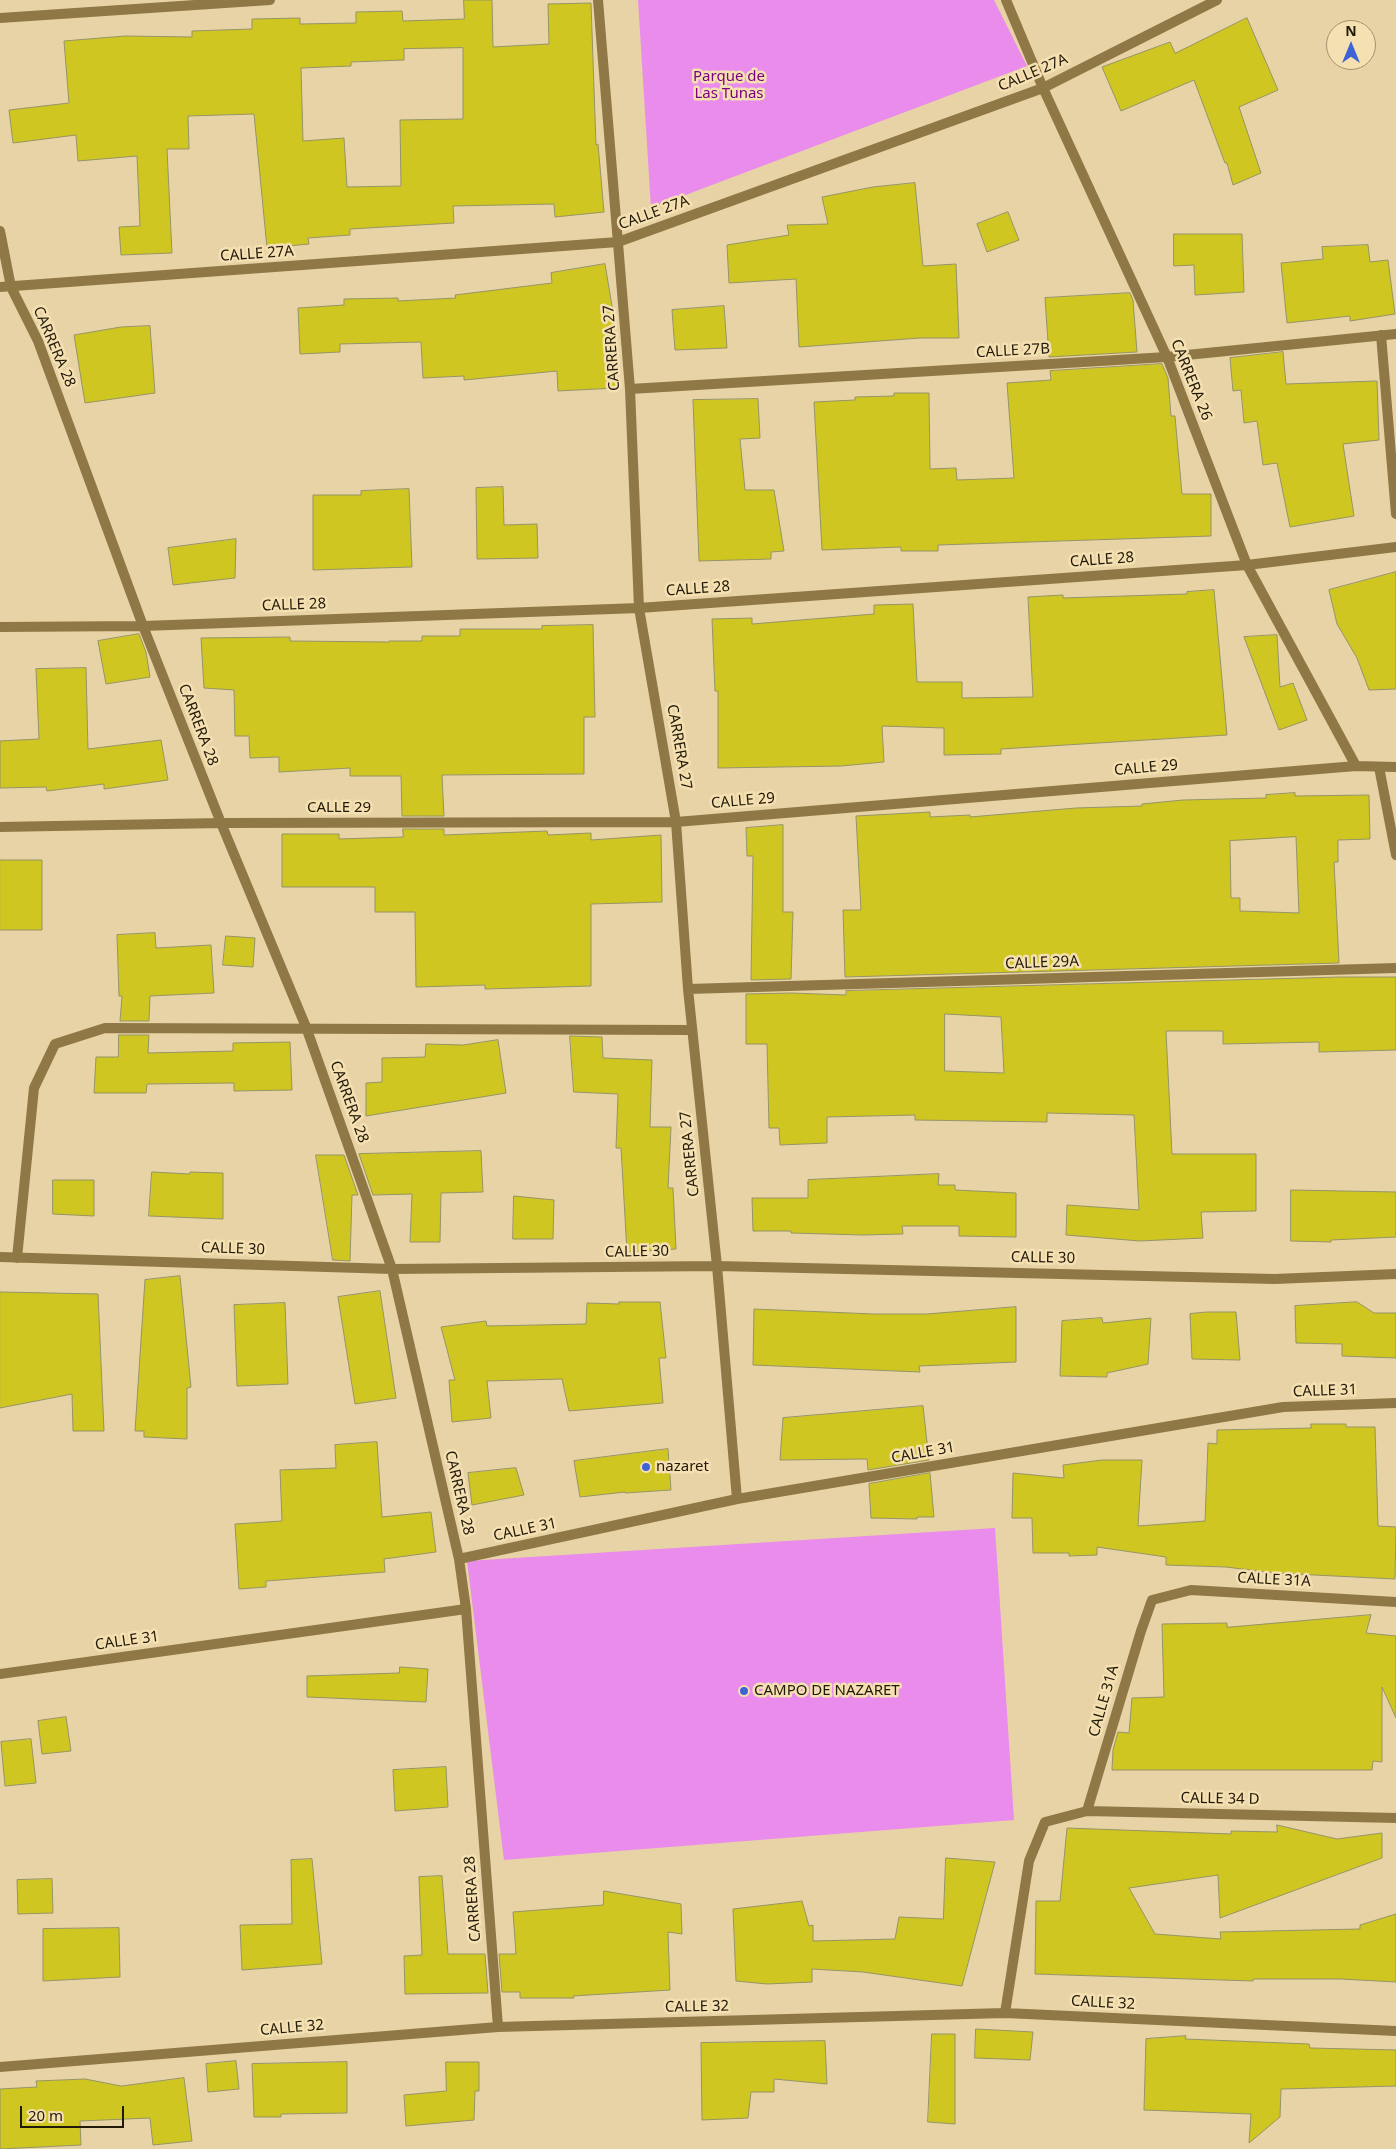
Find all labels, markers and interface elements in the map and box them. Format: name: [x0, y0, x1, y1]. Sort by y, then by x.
north arrow: [1326, 20, 1376, 70]
text: N: [1345, 21, 1357, 40]
street label: CALLE 27A: [996, 50, 1070, 96]
park label: Parque de Las Tunas: [693, 68, 765, 103]
street label: CALLE 27A: [616, 192, 692, 234]
street label: CALLE 27A: [220, 242, 294, 266]
street label: CARRERA 28: [29, 304, 79, 390]
street label: CARRERA 27: [600, 304, 624, 392]
street label: CARRERA 26: [1167, 337, 1215, 423]
street label: CALLE 27B: [976, 340, 1050, 362]
street label: CALLE 28: [1069, 549, 1135, 571]
street label: CALLE 28: [665, 578, 731, 600]
street label: CALLE 28: [262, 595, 326, 615]
street label: CARRERA 28: [174, 682, 222, 768]
street label: CARRERA 27: [663, 703, 695, 791]
street label: CALLE 29: [1113, 756, 1179, 780]
street label: CALLE 29: [710, 789, 776, 813]
street label: CALLE 29: [307, 799, 371, 817]
street label: CALLE 29A: [1005, 953, 1079, 973]
street label: CARRERA 28: [326, 1058, 372, 1146]
street label: CARRERA 27: [677, 1110, 703, 1198]
street label: CALLE 30: [201, 1239, 265, 1259]
street label: CALLE 30: [605, 1242, 669, 1262]
street label: CALLE 30: [1011, 1248, 1075, 1268]
street label: CALLE 31: [1293, 1381, 1357, 1401]
street label: CALLE 31: [890, 1439, 956, 1467]
street label: CARRERA 28: [441, 1449, 477, 1537]
place label: nazaret: [656, 1458, 709, 1476]
marker: nazaret: [640, 1461, 652, 1473]
street label: CALLE 31: [492, 1515, 558, 1545]
street label: CALLE 31A: [1237, 1569, 1311, 1591]
street label: CALLE 31: [94, 1628, 160, 1654]
street label: CALLE 31A: [1085, 1663, 1123, 1739]
place label: CAMPO DE NAZARET: [754, 1682, 900, 1700]
marker: CAMPO DE NAZARET: [738, 1685, 750, 1697]
street label: CALLE 34 D: [1180, 1789, 1260, 1809]
street label: CARRERA 28: [461, 1855, 485, 1943]
street label: CALLE 32: [1070, 1992, 1136, 2014]
street label: CALLE 32: [665, 1997, 729, 2017]
street label: CALLE 32: [259, 2016, 325, 2040]
scale bar: [22, 2096, 126, 2128]
text: 20 m: [28, 2105, 63, 2125]

